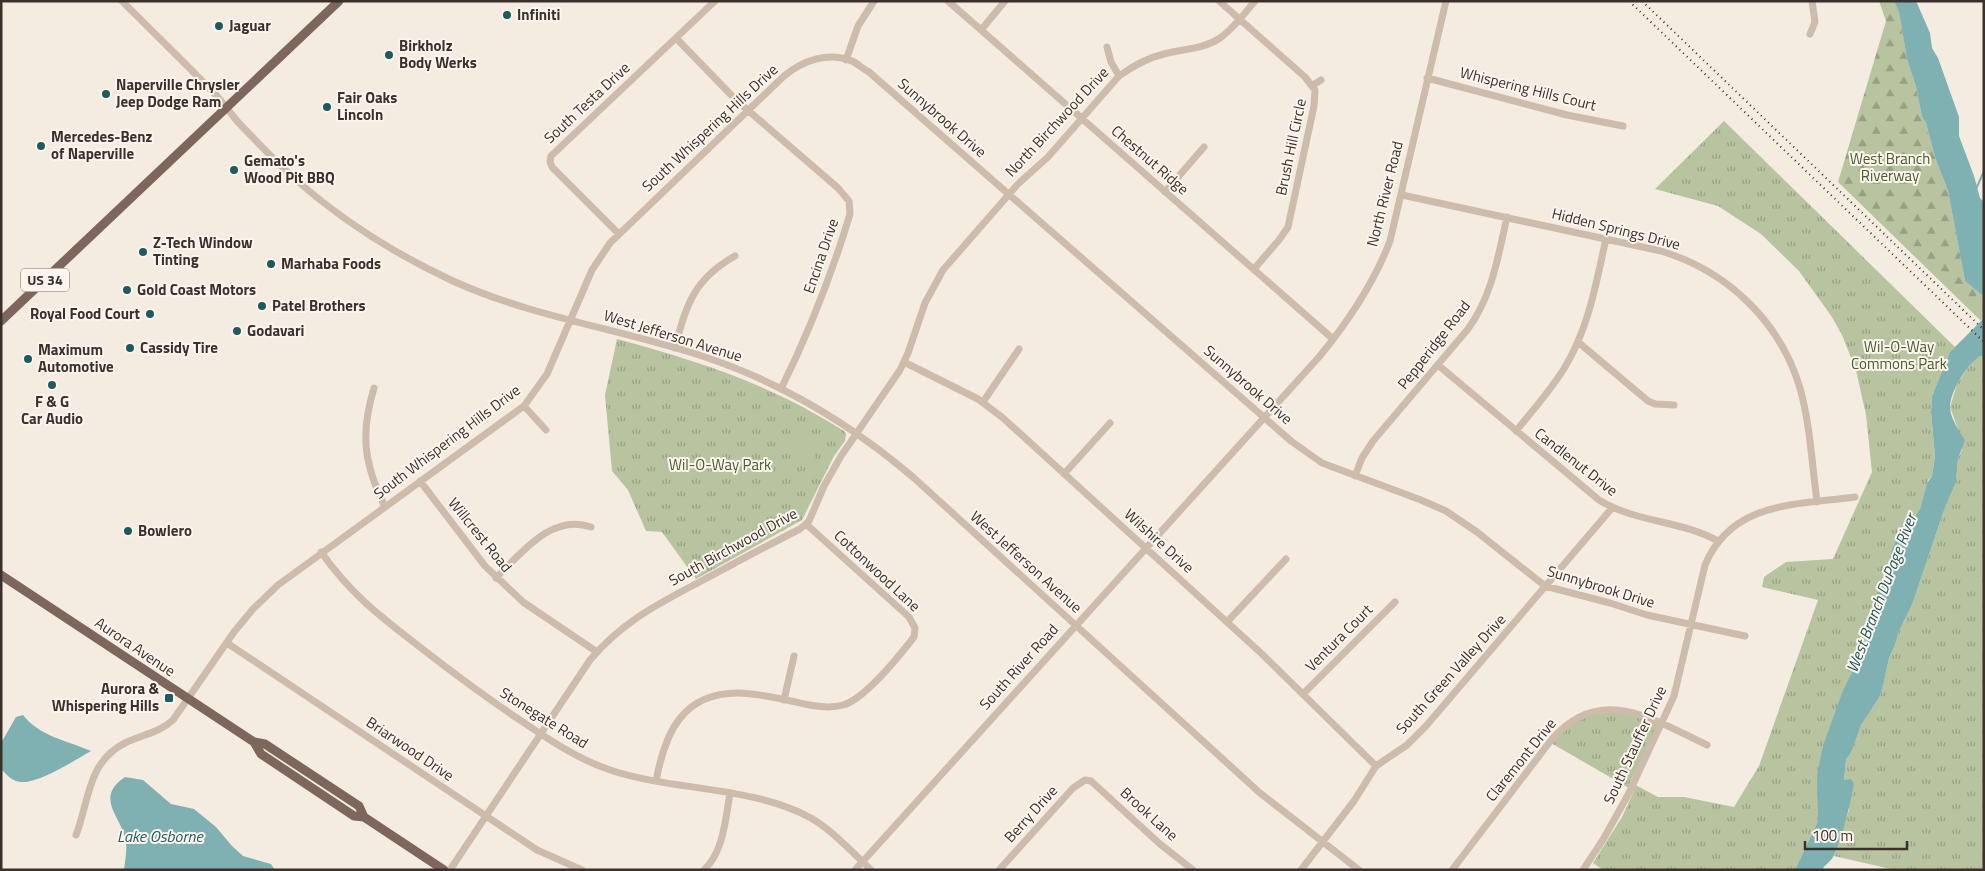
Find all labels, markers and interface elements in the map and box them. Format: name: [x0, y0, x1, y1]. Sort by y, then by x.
place label: Infiniti: [517, 3, 560, 26]
marker: Infiniti: [501, 9, 513, 21]
place label: Jaguar: [229, 14, 271, 37]
marker: Jaguar: [213, 20, 225, 32]
place label: Birkholz Body Werks: [399, 34, 477, 74]
marker: Birkholz Body Werks: [383, 49, 395, 61]
street label: South Testa Drive: [538, 57, 635, 149]
street label: South Whispering Hills Drive: [636, 58, 783, 197]
street label: Whispering Hills Court: [1458, 60, 1599, 117]
street label: North Birchwood Drive: [999, 61, 1114, 182]
street label: Sunnybrook Drive: [893, 72, 992, 163]
place label: Naperville Chrysler Jeep Dodge Ram: [116, 73, 240, 113]
place label: Fair Oaks Lincoln: [337, 86, 397, 126]
marker: Naperville Chrysler Jeep Dodge Ram: [100, 88, 112, 100]
street label: Brush Hill Circle: [1269, 96, 1312, 197]
marker: Fair Oaks Lincoln: [321, 101, 333, 113]
street label: Chestnut Ridge: [1106, 119, 1194, 200]
place label: Mercedes-Benz of Naperville: [51, 125, 152, 165]
street label: North River Road: [1360, 139, 1409, 249]
marker: Mercedes-Benz of Naperville: [35, 140, 47, 152]
park label: West Branch Riverway: [1850, 147, 1930, 187]
place label: Gemato's Wood Pit BBQ: [244, 149, 335, 189]
marker: Gemato's Wood Pit BBQ: [228, 164, 240, 176]
street label: Hidden Springs Drive: [1550, 201, 1683, 256]
street label: Encina Drive: [797, 215, 844, 296]
place label: Z-Tech Window Tinting: [153, 231, 253, 271]
marker: Z-Tech Window Tinting: [137, 246, 149, 258]
place label: Marhaba Foods: [281, 252, 381, 275]
marker: Marhaba Foods: [265, 258, 277, 270]
road number: US 34: [21, 268, 69, 292]
place label: Gold Coast Motors: [137, 278, 256, 301]
marker: Gold Coast Motors: [121, 284, 133, 296]
place label: Patel Brothers: [272, 294, 366, 317]
street label: Pepperidge Road: [1392, 295, 1476, 394]
marker: Patel Brothers: [256, 300, 268, 312]
place label: Royal Food Court: [30, 302, 141, 325]
street label: West Jefferson Avenue: [601, 304, 745, 368]
marker: Royal Food Court: [144, 308, 156, 320]
place label: Godavari: [247, 319, 304, 342]
marker: Godavari: [231, 325, 243, 337]
park label: Wil-O-Way Commons Park: [1851, 335, 1947, 375]
place label: Cassidy Tire: [140, 336, 218, 359]
place label: Maximum Automotive: [38, 338, 114, 378]
street label: Sunnybrook Drive: [1199, 339, 1298, 430]
marker: Cassidy Tire: [124, 342, 136, 354]
marker: Maximum Automotive: [22, 353, 34, 365]
marker: F & G Car Audio: [46, 379, 58, 391]
street label: South Whispering Hills Drive: [368, 379, 525, 505]
place label: F & G Car Audio: [21, 390, 83, 430]
street label: Candlenut Drive: [1530, 422, 1623, 501]
park label: Wil-O-Way Park: [669, 453, 771, 476]
street label: Willcrest Road: [443, 492, 518, 577]
street label: South Birchwood Drive: [664, 502, 801, 592]
street label: Wilshire Drive: [1119, 503, 1199, 578]
street label: West Jefferson Avenue: [965, 505, 1087, 618]
water label: West Branch DuPage River: [1840, 508, 1923, 676]
place label: Bowlero: [138, 519, 192, 542]
street label: Cottonwood Lane: [829, 524, 926, 617]
marker: Bowlero: [122, 525, 134, 537]
street label: Sunnybrook Drive: [1545, 559, 1658, 614]
street label: Ventura Court: [1300, 598, 1378, 677]
street label: South Green Valley Drive: [1390, 608, 1511, 739]
street label: Aurora Avenue: [90, 611, 180, 682]
street label: South River Road: [974, 619, 1064, 715]
place label: Aurora & Whispering Hills: [52, 677, 159, 717]
street label: Stonegate Road: [495, 681, 593, 754]
street label: South Stauffer Drive: [1597, 682, 1672, 808]
marker: Aurora & Whispering Hills: [163, 692, 175, 704]
street label: Briarwood Drive: [362, 711, 459, 787]
street label: Claremont Drive: [1480, 713, 1562, 806]
street label: Berry Drive: [998, 780, 1063, 848]
street label: Brook Lane: [1115, 781, 1183, 846]
scale bar: [1805, 818, 1908, 850]
water label: Lake Osborne: [117, 824, 205, 848]
text: 100 m: [1812, 824, 1853, 847]

